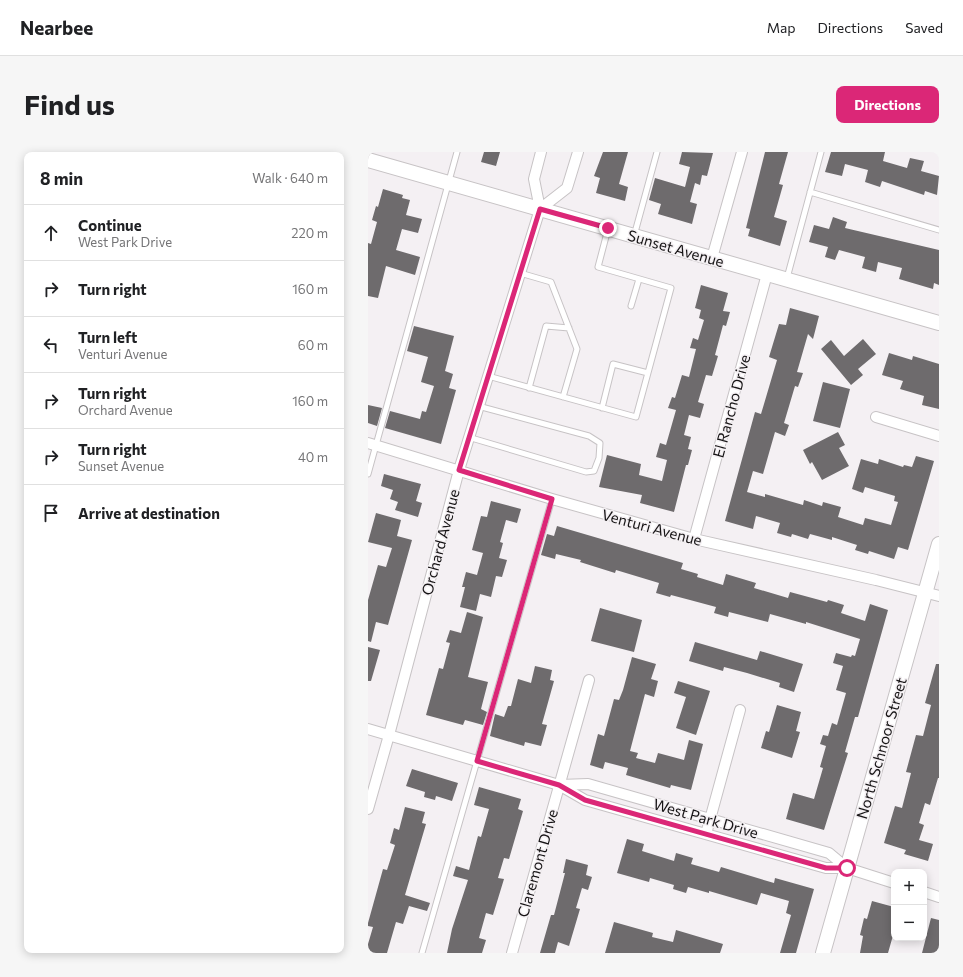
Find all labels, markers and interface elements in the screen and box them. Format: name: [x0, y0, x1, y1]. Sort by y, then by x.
text: Nearbee: [20, 16, 93, 39]
text: Map: [767, 19, 796, 36]
text: Directions: [818, 19, 883, 36]
text: Saved: [905, 19, 943, 36]
button: Directions: [836, 86, 939, 123]
text: Find us: [24, 87, 115, 121]
text: 8 min: [40, 168, 83, 189]
text: Walk · 640 m: [252, 170, 328, 186]
text: Continue: [78, 216, 142, 234]
route end: [599, 219, 617, 237]
icon: ahead: [40, 222, 62, 244]
text: 220 m: [291, 225, 328, 241]
street label: Sunset Avenue: [626, 226, 726, 270]
text: West Park Drive: [78, 234, 172, 250]
icon: right: [40, 278, 62, 300]
text: Turn right: [78, 280, 147, 298]
text: 160 m: [292, 281, 328, 297]
text: Turn left: [78, 328, 137, 346]
icon: left: [40, 334, 62, 356]
text: 60 m: [298, 337, 328, 353]
text: Venturi Avenue: [78, 346, 167, 362]
street label: El Rancho Drive: [709, 352, 753, 460]
text: Turn right: [78, 384, 147, 402]
icon: right: [40, 390, 62, 412]
text: 160 m: [292, 393, 328, 409]
text: Orchard Avenue: [78, 402, 173, 418]
text: Turn right: [78, 440, 147, 458]
icon: right: [40, 446, 62, 468]
text: 40 m: [298, 449, 328, 465]
text: Sunset Avenue: [78, 458, 164, 474]
street label: Orchard Avenue: [417, 487, 463, 597]
icon: arrive: [40, 502, 62, 524]
text: Arrive at destination: [78, 504, 220, 522]
street label: Venturi Avenue: [600, 505, 704, 549]
street label: North Schnoor Street: [852, 675, 910, 821]
street label: West Park Drive: [651, 794, 761, 842]
street label: Claremont Drive: [513, 807, 561, 919]
route start: [838, 859, 856, 877]
map controls: [891, 869, 927, 941]
button: +: [891, 869, 927, 905]
button: −: [891, 905, 927, 941]

